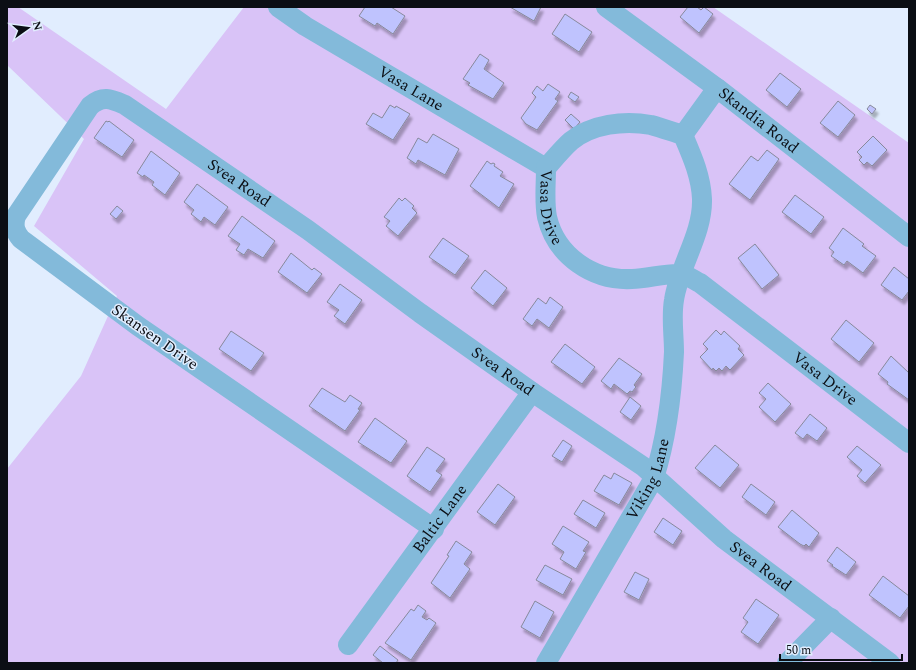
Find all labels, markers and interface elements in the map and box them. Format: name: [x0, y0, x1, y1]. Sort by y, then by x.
north arrow: [8, 8, 48, 48]
text: N: [28, 19, 47, 32]
street label: Vasa Lane: [374, 60, 448, 117]
street label: Skandia Road: [713, 81, 804, 159]
street label: Svea Road: [202, 153, 276, 213]
street label: Vasa Drive: [533, 169, 569, 250]
street label: Skansen Drive: [107, 298, 203, 376]
street label: Svea Road: [466, 341, 539, 402]
street label: Vasa Drive: [787, 346, 863, 412]
street label: Viking Lane: [620, 436, 676, 525]
street label: Baltic Lane: [406, 479, 473, 558]
street label: Svea Road: [724, 535, 797, 598]
scale bar: [780, 636, 902, 662]
text: 50 m: [786, 641, 811, 660]

